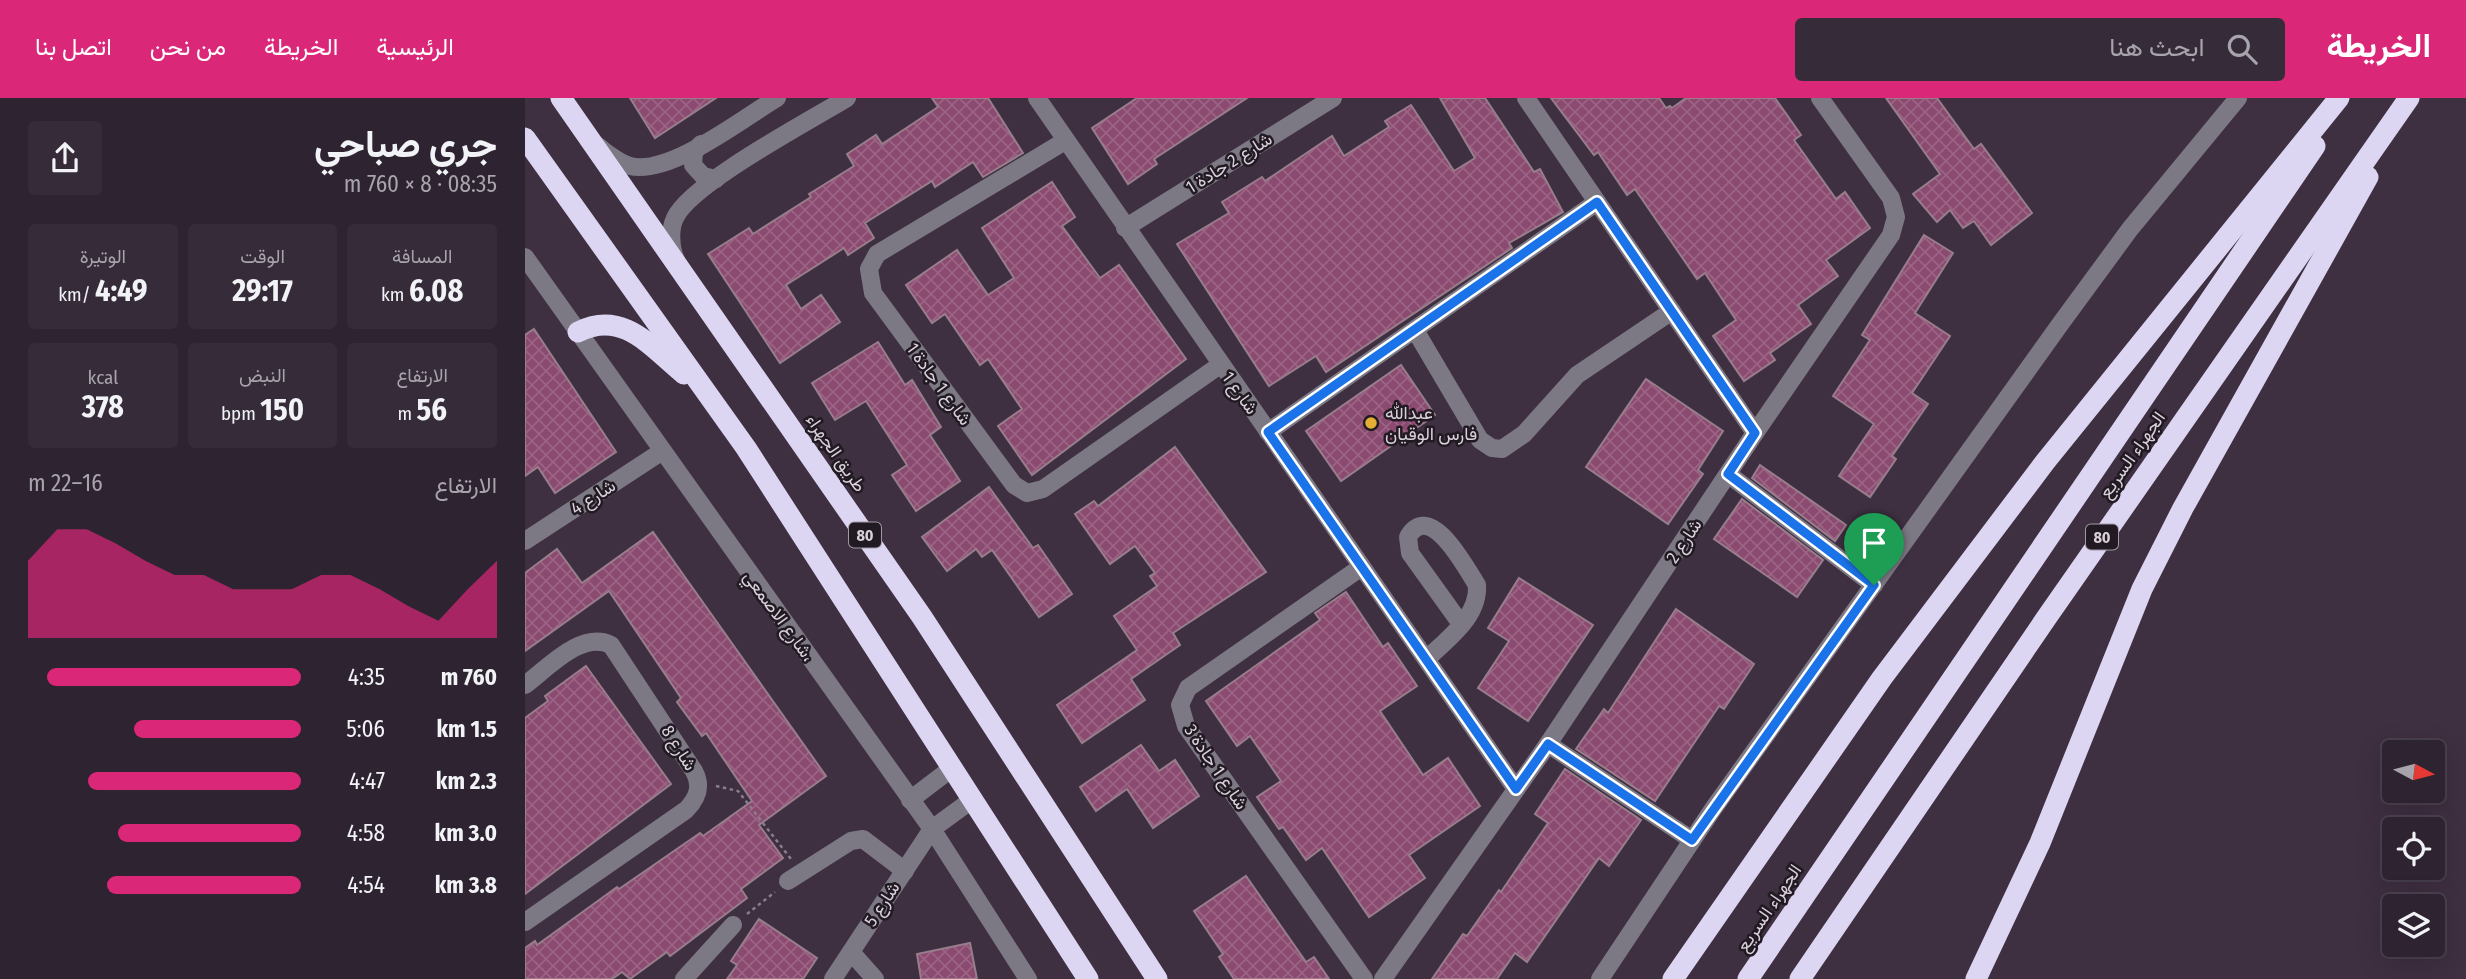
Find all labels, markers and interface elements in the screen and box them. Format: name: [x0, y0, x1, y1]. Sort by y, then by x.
search box: [1795, 18, 2285, 81]
text: الخريطة: [2327, 26, 2431, 66]
icon: search: [2223, 30, 2261, 68]
text: ابحث هنا: [2109, 32, 2205, 63]
text: اتصل بنا: [35, 33, 112, 61]
text: من نحن: [150, 33, 226, 61]
text: الخريطة: [264, 33, 338, 61]
text: الرئيسية: [376, 33, 454, 61]
button: share: [28, 121, 102, 195]
text: جري صباحي: [314, 121, 497, 167]
street label: شارع 2 جادة 1: [1182, 128, 1277, 199]
text: 08:35 · 8 × 760 m: [344, 170, 497, 198]
text: الوتيرة: [80, 245, 126, 268]
text: الوقت: [240, 245, 285, 268]
text: المسافة: [392, 245, 452, 268]
text: 4:49: [95, 273, 148, 309]
text: 29:17: [232, 273, 293, 309]
text: 6.08: [409, 273, 463, 309]
text: /km: [58, 283, 95, 306]
text: km: [381, 283, 409, 306]
street label: شارع 1 جادة 1: [901, 338, 976, 430]
text: النبض: [239, 364, 286, 387]
text: الارتفاع: [396, 364, 448, 387]
text: kcal: [87, 366, 118, 389]
street label: شارع 1: [1216, 367, 1263, 419]
text: 378: [82, 389, 124, 425]
text: 150: [260, 392, 304, 428]
text: 56: [417, 392, 447, 428]
text: bpm: [221, 402, 260, 425]
text: m: [397, 402, 417, 425]
place label: عبدالله فارس الوقيان: [1385, 402, 1477, 445]
street label: الجهراء السريع: [2094, 407, 2171, 503]
street label: طريق الجهراء: [801, 410, 871, 496]
marker: عبدالله فارس الوقيان: [1363, 415, 1379, 431]
text: 16–22 m: [28, 469, 103, 497]
text: الارتفاع: [435, 471, 497, 499]
street label: شارع 4: [566, 474, 620, 520]
pin: [1844, 513, 1904, 585]
street label: شارع 2: [1661, 515, 1707, 568]
road number: 80: [849, 522, 881, 548]
icon: arrive: [1855, 524, 1893, 562]
road number: 80: [2086, 524, 2118, 550]
street label: شارع الاصمعي،: [735, 566, 819, 668]
text: 4:35: [348, 663, 385, 691]
text: 760 m: [441, 663, 497, 691]
text: 5:06: [346, 715, 385, 743]
text: 1.5 km: [436, 715, 497, 743]
street label: شارع 1 جادة 3: [1179, 720, 1252, 814]
street label: شارع 8: [656, 721, 701, 775]
north arrow: [2382, 740, 2445, 803]
map controls: [2382, 740, 2445, 957]
text: 4:47: [349, 767, 385, 795]
text: 2.3 km: [436, 767, 497, 795]
button: locate: [2382, 817, 2445, 880]
text: 4:58: [347, 819, 385, 847]
text: 3.0 km: [435, 819, 497, 847]
street label: الجهراء السريع: [1732, 860, 1807, 957]
text: 4:54: [347, 871, 385, 899]
text: 3.8 km: [435, 871, 497, 899]
street label: شارع 5: [860, 878, 905, 931]
button: layers: [2382, 894, 2445, 957]

